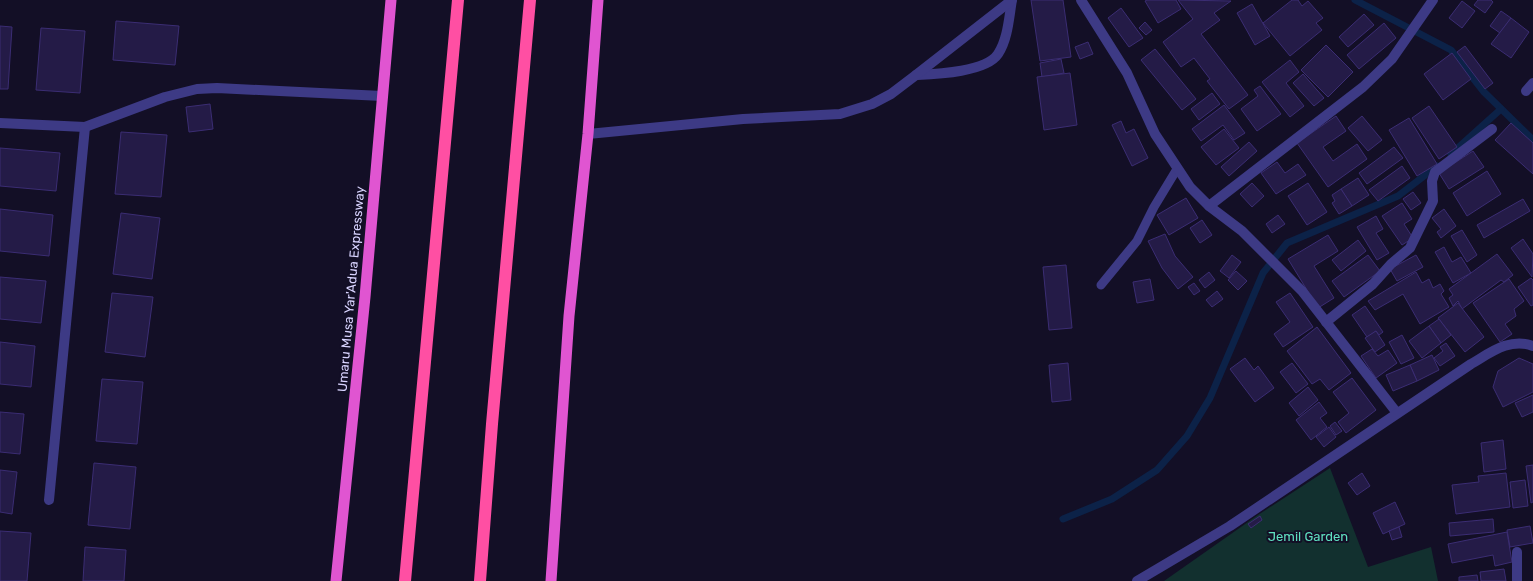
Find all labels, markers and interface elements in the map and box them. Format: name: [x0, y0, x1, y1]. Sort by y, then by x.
street label: Umaru Musa Yar'Adua Expressway: [335, 185, 367, 393]
park label: Jemil Garden: [1268, 529, 1348, 544]

